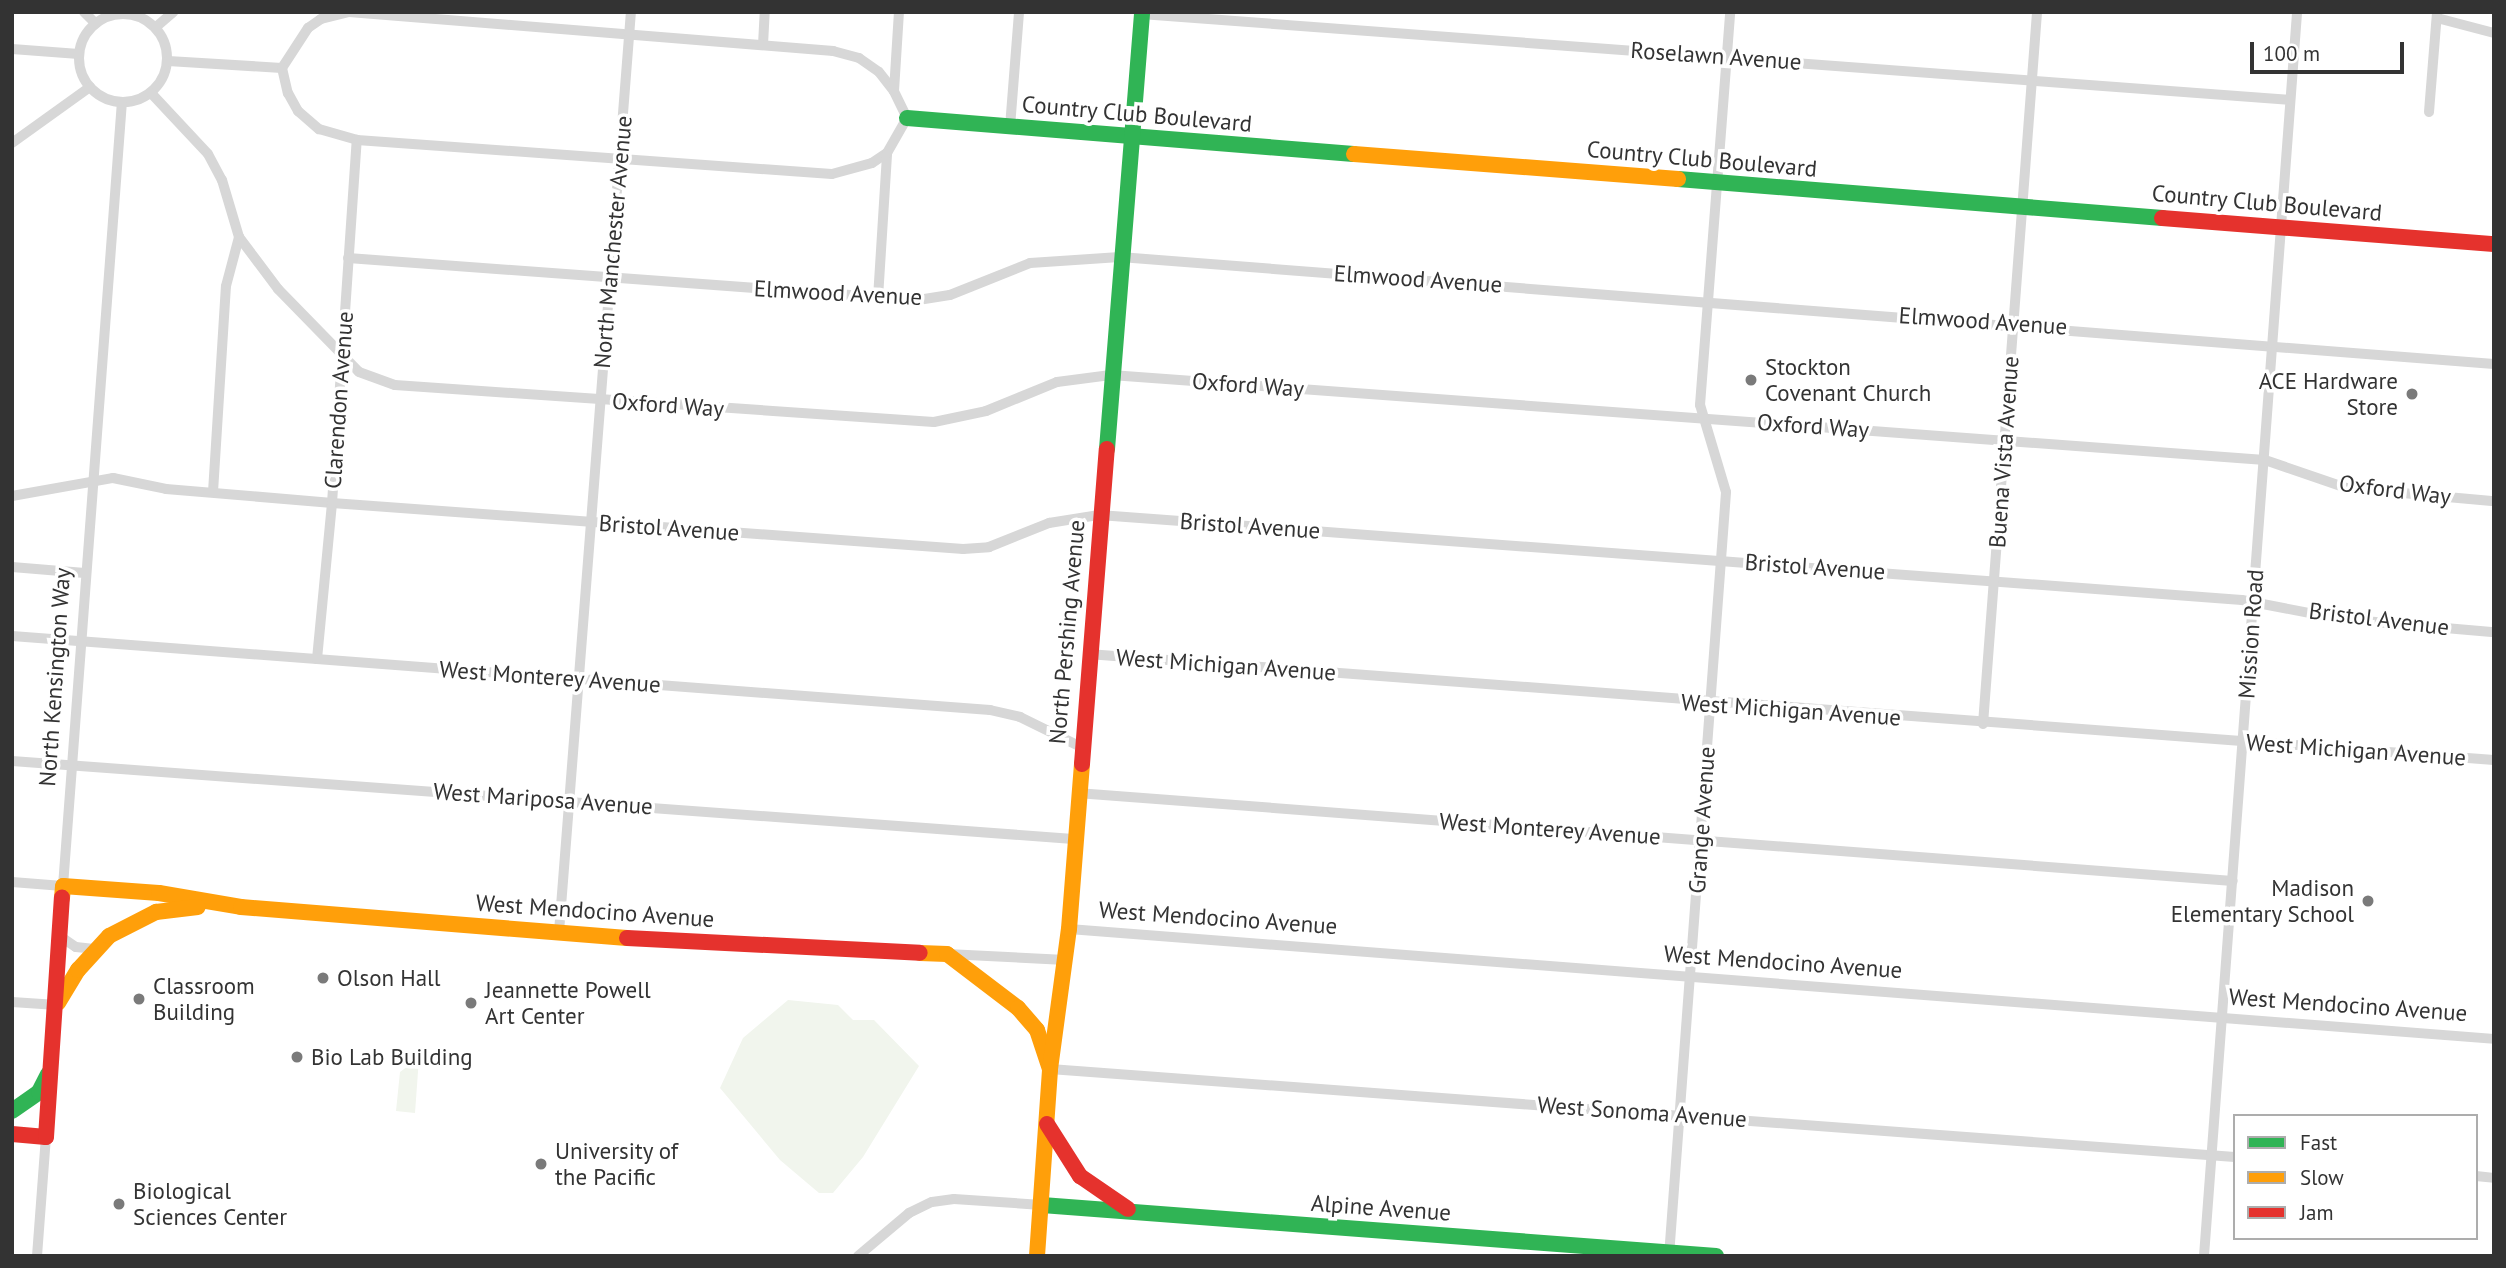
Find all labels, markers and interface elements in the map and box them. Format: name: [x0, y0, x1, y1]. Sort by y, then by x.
scale bar: [2254, 28, 2408, 72]
street label: Roselawn Avenue: [1629, 36, 1803, 76]
text: 100 m: [2263, 40, 2320, 67]
street label: Country Club Boulevard: [1020, 90, 1254, 138]
street label: North Manchester Avenue: [588, 114, 638, 370]
street label: Country Club Boulevard: [1585, 135, 1819, 183]
street label: Country Club Boulevard: [2150, 179, 2384, 227]
street label: Elmwood Avenue: [1333, 259, 1503, 299]
street label: Elmwood Avenue: [753, 275, 923, 311]
street label: Elmwood Avenue: [1898, 301, 2068, 341]
street label: Clarendon Avenue: [319, 310, 359, 490]
place label: Stockton Covenant Church: [1765, 353, 1931, 407]
street label: Buena Vista Avenue: [1983, 354, 2025, 550]
street label: Oxford Way: [1191, 367, 1305, 403]
place label: ACE Hardware Store: [2259, 367, 2398, 421]
marker: Stockton Covenant Church: [1743, 372, 1759, 388]
marker: ACE Hardware Store: [2404, 386, 2420, 402]
street label: Oxford Way: [611, 387, 725, 423]
street label: Oxford Way: [1756, 408, 1870, 444]
street label: Oxford Way: [2337, 469, 2453, 511]
street label: Bristol Avenue: [1178, 507, 1322, 545]
street label: Bristol Avenue: [597, 509, 741, 547]
street label: North Pershing Avenue: [1043, 518, 1091, 746]
street label: Bristol Avenue: [1743, 548, 1887, 586]
street label: North Kensington Way: [34, 566, 76, 788]
street label: Mission Road: [2233, 568, 2269, 700]
street label: Bristol Avenue: [2307, 597, 2451, 641]
street label: West Michigan Avenue: [1115, 644, 1337, 686]
street label: West Monterey Avenue: [438, 655, 662, 699]
street label: West Michigan Avenue: [1680, 689, 1902, 731]
street label: West Michigan Avenue: [2245, 729, 2467, 771]
street label: Grange Avenue: [1683, 745, 1721, 895]
street label: West Mariposa Avenue: [432, 778, 654, 820]
street label: West Monterey Avenue: [1438, 807, 1662, 851]
place label: Madison Elementary School: [2170, 874, 2354, 928]
street label: West Mendocino Avenue: [474, 889, 716, 933]
marker: Madison Elementary School: [2360, 893, 2376, 909]
street label: West Mendocino Avenue: [1097, 896, 1339, 940]
street label: West Mendocino Avenue: [1662, 940, 1904, 984]
place label: Olson Hall: [337, 964, 440, 992]
marker: Olson Hall: [315, 970, 331, 986]
place label: Classroom Building: [153, 972, 255, 1026]
place label: Jeannette Powell Art Center: [485, 976, 651, 1030]
street label: West Mendocino Avenue: [2227, 983, 2469, 1027]
marker: Classroom Building: [131, 991, 147, 1007]
marker: Jeannette Powell Art Center: [463, 995, 479, 1011]
place label: Bio Lab Building: [311, 1043, 473, 1071]
marker: Bio Lab Building: [289, 1049, 305, 1065]
street label: West Sonoma Avenue: [1536, 1091, 1748, 1133]
legend: [2233, 1114, 2478, 1240]
text: Fast: [2300, 1129, 2337, 1156]
place label: University of the Pacific: [555, 1137, 679, 1191]
marker: University of the Pacific: [533, 1156, 549, 1172]
text: Slow: [2300, 1164, 2344, 1191]
place label: Biological Sciences Center: [133, 1177, 287, 1231]
street label: Alpine Avenue: [1310, 1189, 1452, 1227]
marker: Biological Sciences Center: [111, 1196, 127, 1212]
text: Jam: [2300, 1199, 2334, 1226]

